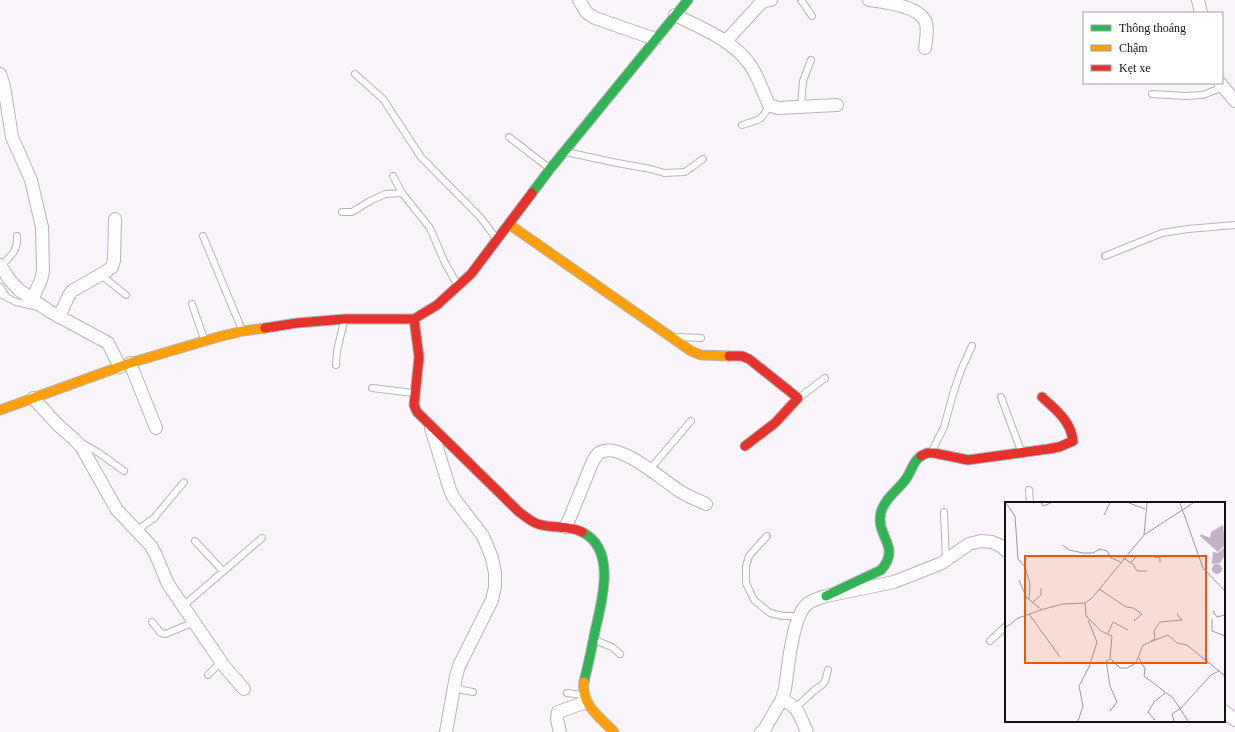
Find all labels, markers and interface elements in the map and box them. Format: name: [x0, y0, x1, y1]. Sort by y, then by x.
legend: [1083, 12, 1223, 84]
text: Thông thoáng: [1119, 21, 1186, 35]
text: Chậm: [1119, 41, 1148, 55]
text: Kẹt xe: [1119, 61, 1151, 75]
inset map: [1005, 502, 1225, 722]

